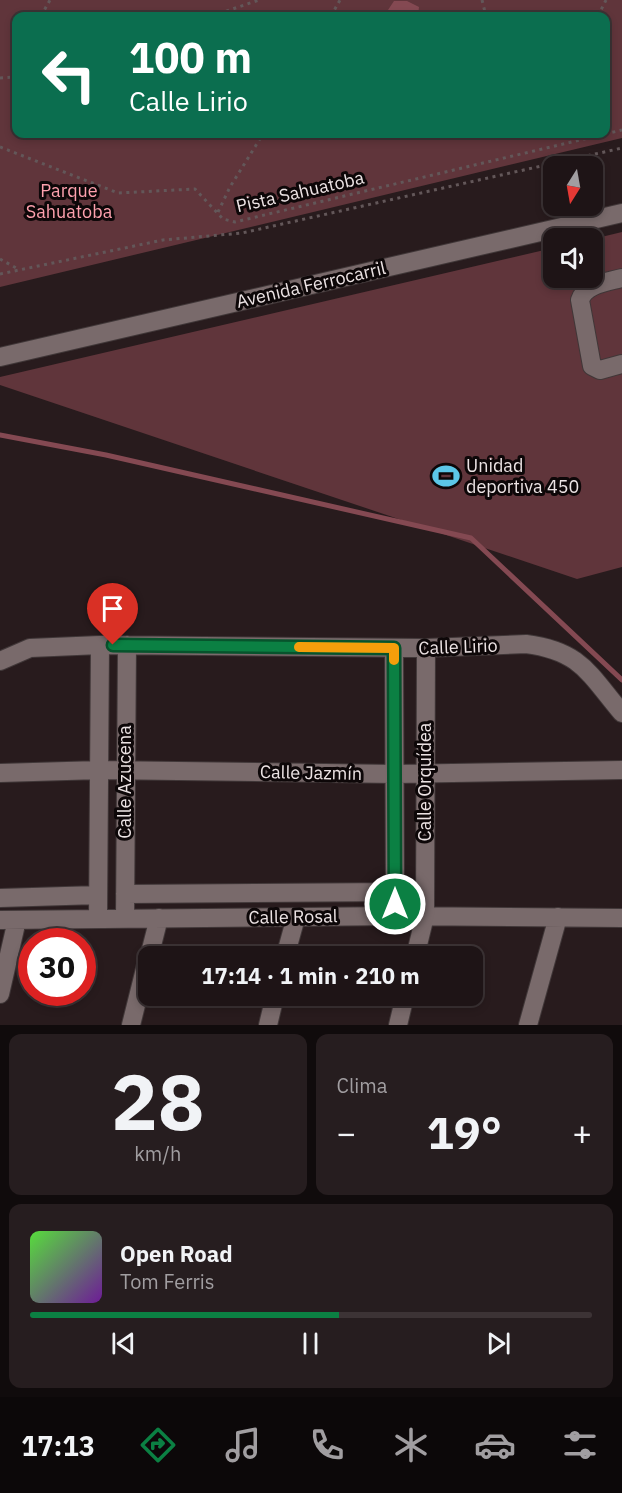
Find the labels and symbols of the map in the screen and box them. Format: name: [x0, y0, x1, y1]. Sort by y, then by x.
north arrow: [543, 156, 603, 216]
street label: Pista Sahuatoba: [234, 166, 367, 217]
park label: Parque Sahuatoba: [26, 179, 113, 223]
street label: Avenida Ferrocarril: [234, 256, 388, 313]
place label: Unidad deportiva 450: [466, 454, 579, 498]
sports icon: Unidad deportiva 450: [431, 461, 461, 491]
pin: [87, 583, 138, 645]
street label: Calle Lirio: [418, 634, 498, 659]
street label: Calle Orquídea: [413, 722, 436, 841]
street label: Calle Azucena: [113, 725, 136, 839]
street label: Calle Jazmín: [260, 760, 362, 785]
position arrow: [363, 872, 427, 936]
street label: Calle Rosal: [248, 904, 338, 929]
speed limit sign: 30: [18, 928, 96, 1006]

